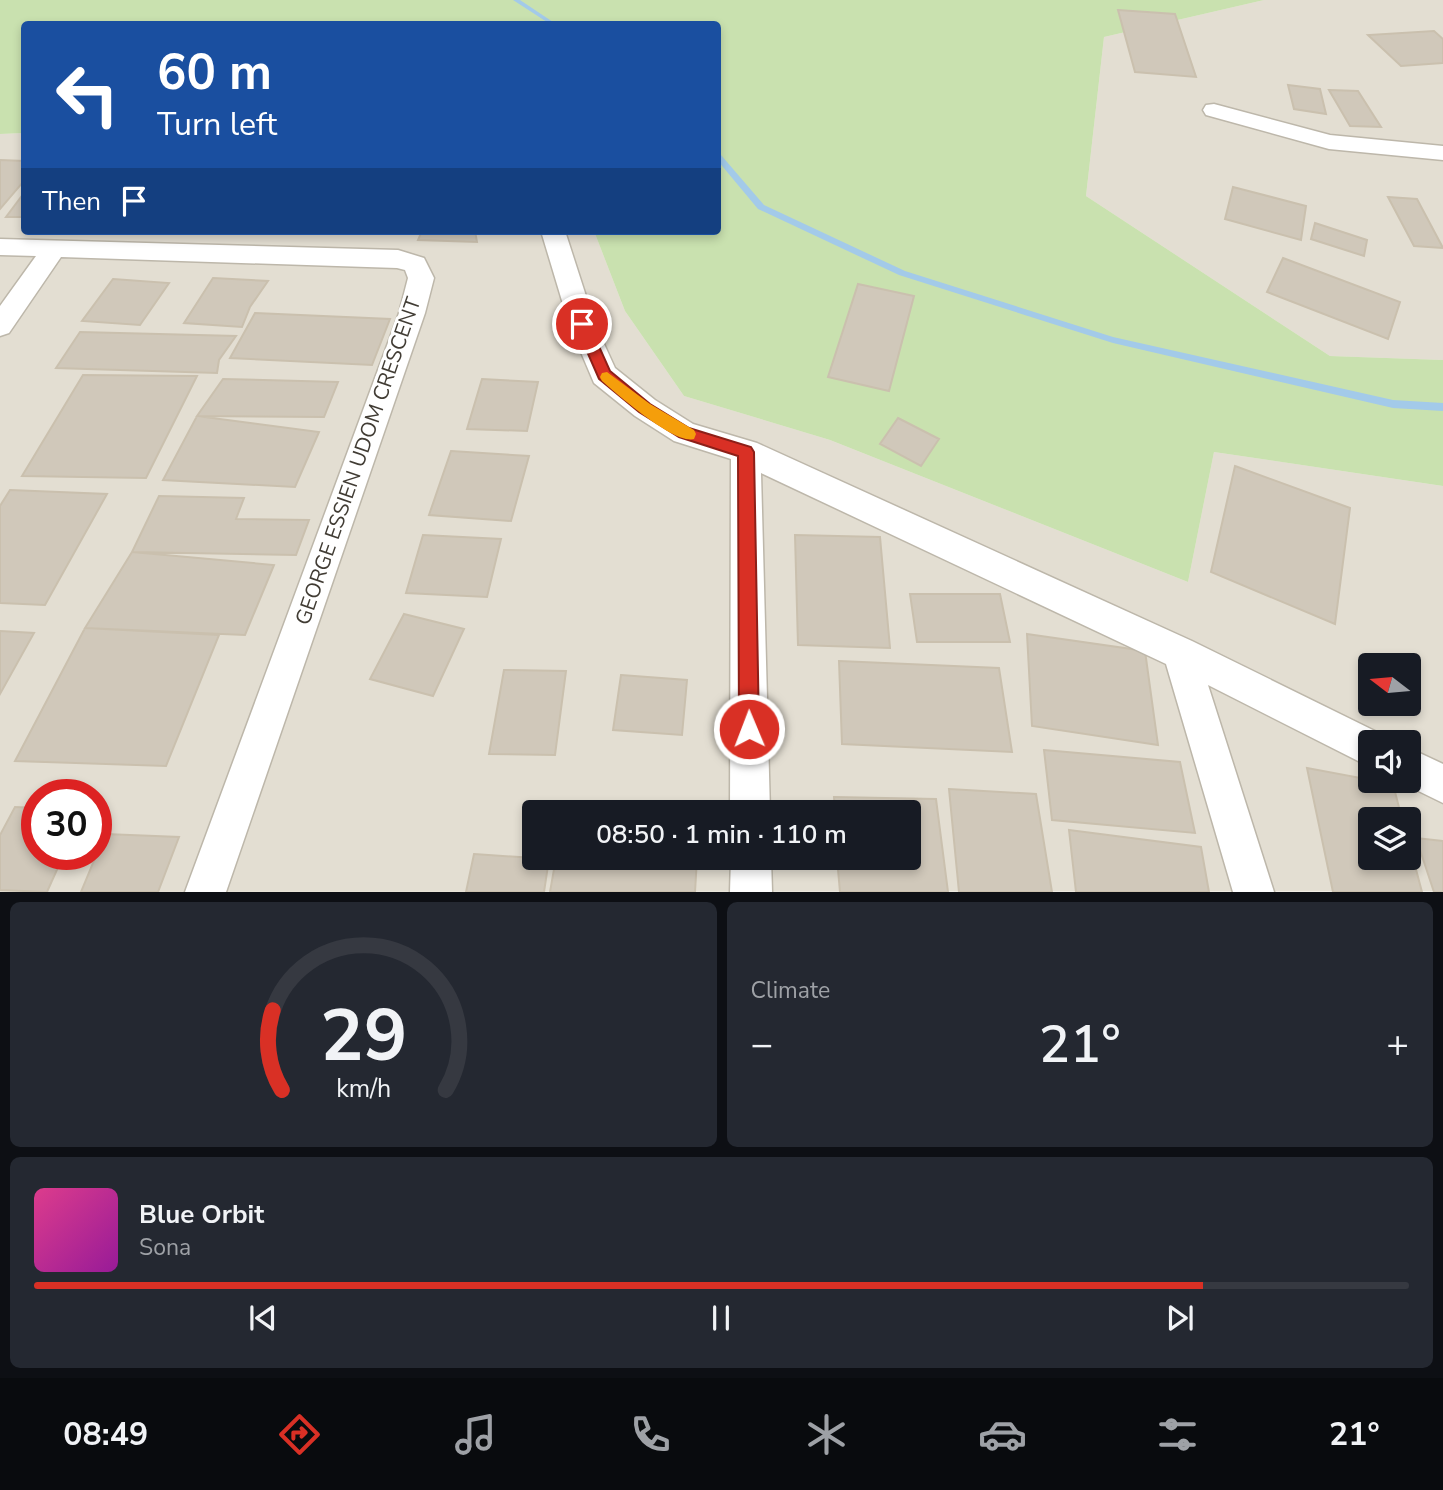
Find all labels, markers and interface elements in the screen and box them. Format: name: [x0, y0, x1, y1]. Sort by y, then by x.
text: 60 m: [157, 39, 272, 106]
icon: left: [42, 49, 133, 140]
text: Turn left: [157, 103, 277, 146]
icon: arrive: [115, 182, 153, 220]
text: Then: [42, 184, 101, 219]
street label: GEORGE ESSIEN UDOM CRESCENT: [289, 293, 427, 629]
pin: [552, 294, 612, 354]
icon: arrive: [563, 305, 601, 343]
north arrow: [1358, 653, 1421, 716]
map controls: [1358, 653, 1421, 870]
position arrow: [712, 692, 786, 766]
button: sound: [1358, 730, 1421, 793]
speed limit sign: 30: [21, 779, 112, 870]
button: layers: [1358, 807, 1421, 870]
text: 08:50 · 1 min · 110 m: [596, 817, 847, 852]
text: Climate: [751, 975, 830, 1006]
text: 29: [320, 987, 407, 1087]
text: 21°: [1039, 1009, 1121, 1080]
text: −: [751, 1019, 773, 1070]
text: +: [1386, 1019, 1409, 1070]
text: km/h: [336, 1072, 391, 1106]
text: Blue Orbit: [139, 1197, 264, 1232]
text: Sona: [139, 1232, 191, 1263]
icon: previous: [244, 1299, 282, 1337]
icon: pause: [702, 1299, 740, 1337]
icon: next: [1161, 1299, 1199, 1337]
icon: directions: [275, 1410, 324, 1459]
icon: music: [451, 1410, 500, 1459]
icon: phone: [626, 1410, 675, 1459]
icon: climate: [802, 1410, 851, 1459]
icon: car: [978, 1410, 1027, 1459]
icon: filters: [1153, 1410, 1202, 1459]
text: 08:49: [63, 1413, 148, 1456]
text: 21°: [1329, 1413, 1380, 1456]

